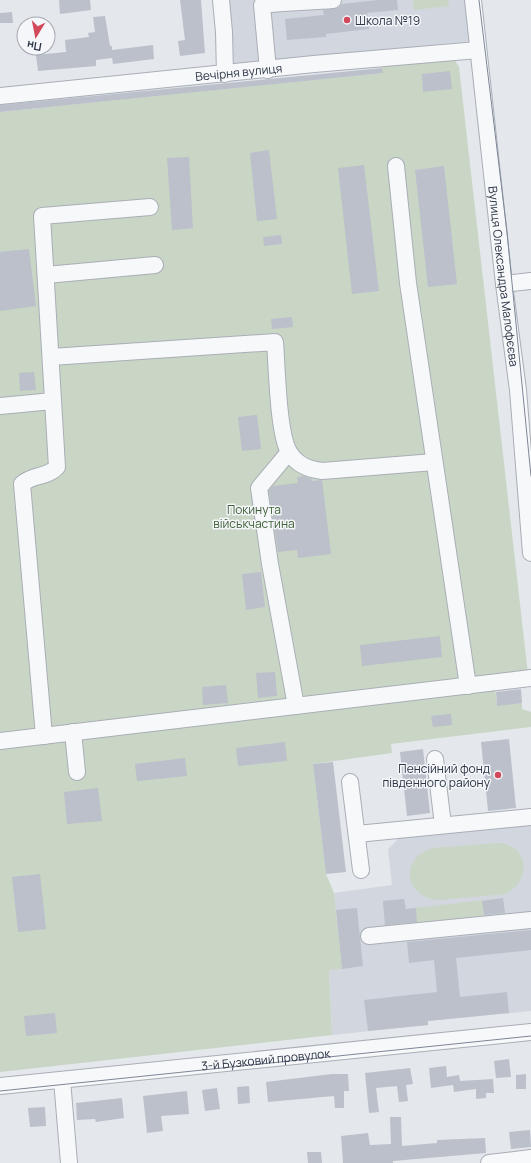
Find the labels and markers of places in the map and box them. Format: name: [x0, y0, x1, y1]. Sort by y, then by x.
place label: Школа №19: [355, 12, 420, 29]
marker: Школа №19: [342, 15, 352, 25]
place label: Пенсійний фонд південного району: [382, 760, 491, 791]
marker: Пенсійний фонд південного району: [493, 770, 503, 780]

